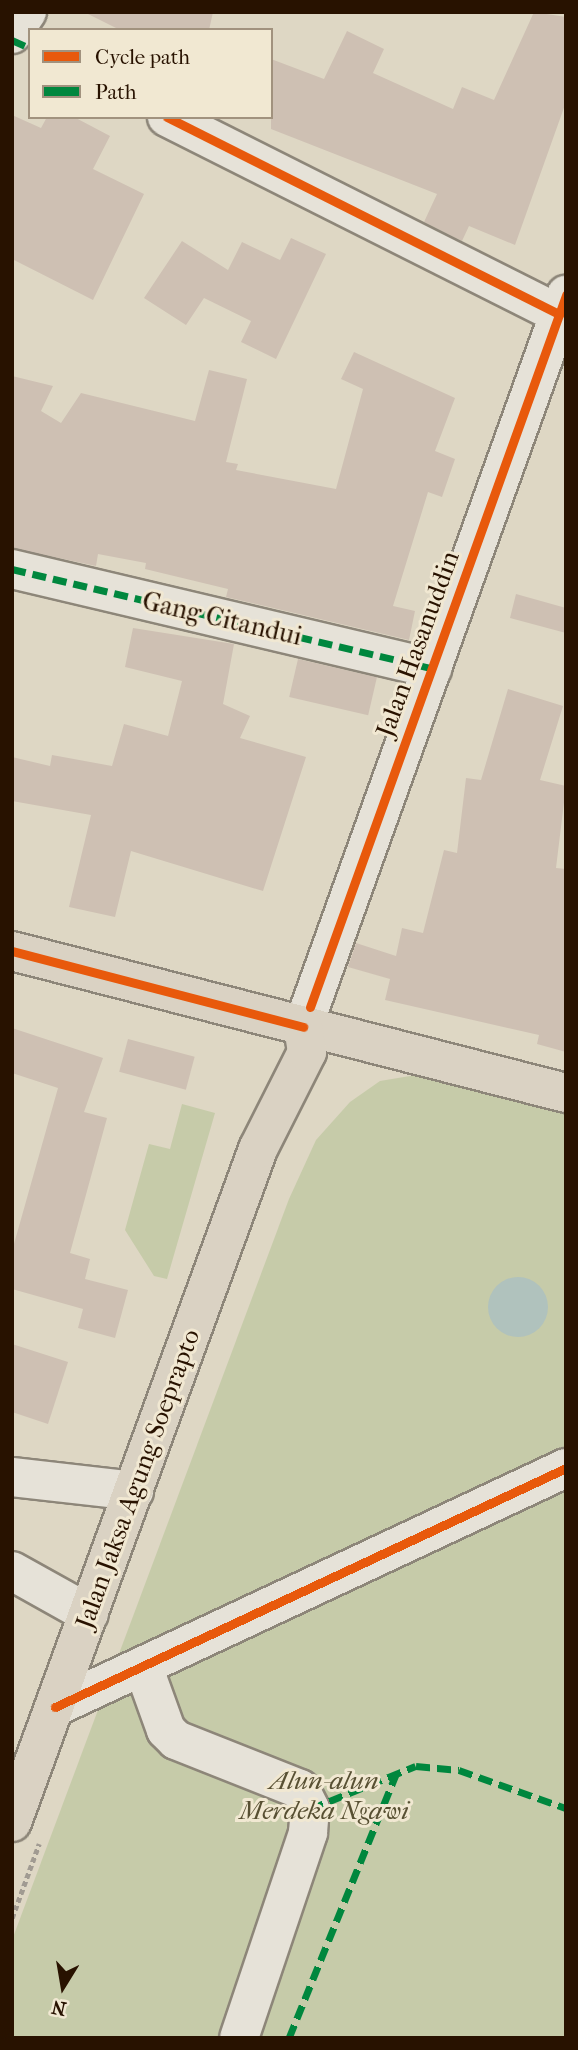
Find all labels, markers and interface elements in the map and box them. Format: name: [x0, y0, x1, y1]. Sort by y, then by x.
legend: [28, 28, 273, 119]
text: Cycle path: [95, 45, 190, 69]
text: Path: [95, 80, 136, 104]
street label: Jalan Hasanuddin: [370, 547, 466, 741]
street label: Gang Citandui: [139, 586, 305, 652]
street label: Jalan Jaksa Agung Soeprapto: [69, 1325, 207, 1633]
park label: Alun-alun Merdeka Ngawi: [239, 1765, 409, 1826]
north arrow: [28, 1952, 98, 2022]
text: N: [50, 1995, 68, 2020]

